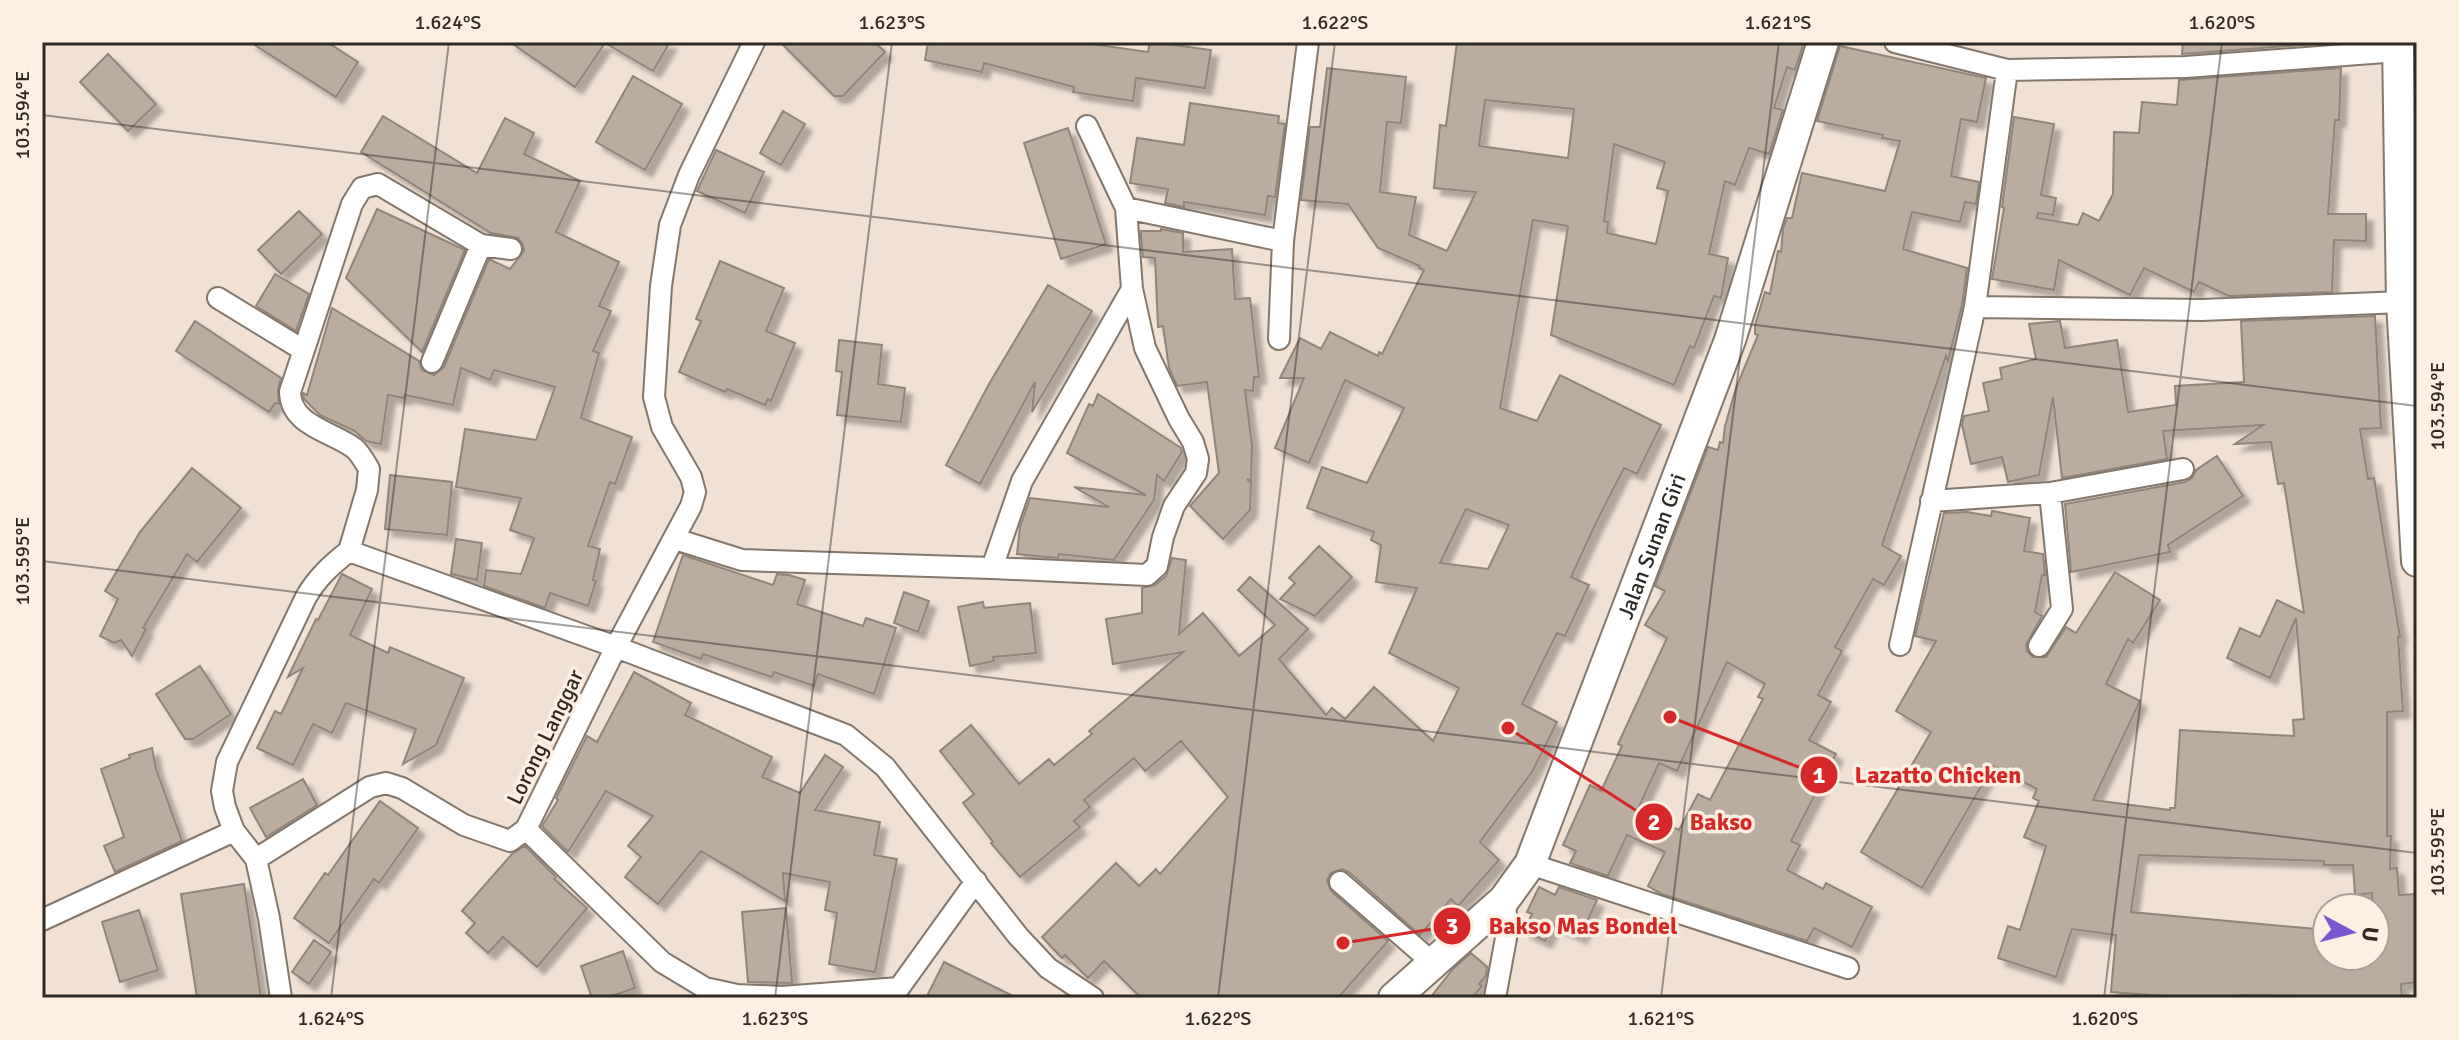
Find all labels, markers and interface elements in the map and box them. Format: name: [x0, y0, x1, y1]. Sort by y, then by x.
text: 1.624°S: [415, 10, 481, 35]
text: 1.623°S: [859, 10, 925, 35]
text: 1.622°S: [1302, 10, 1368, 35]
text: 1.621°S: [1745, 10, 1811, 35]
text: 1.620°S: [2189, 10, 2255, 35]
text: 103.594°E: [10, 71, 35, 159]
text: 103.594°E: [2425, 362, 2450, 450]
street label: Jalan Sunan Giri: [1611, 469, 1691, 623]
text: 103.595°E: [10, 517, 35, 605]
street label: Lorong Langgar: [501, 665, 589, 809]
callout: Lazatto Chicken: [1799, 751, 2038, 799]
text: 1: [1813, 760, 1826, 790]
text: Lazatto Chicken: [1855, 760, 2021, 790]
callout: Bakso: [1634, 798, 1768, 846]
text: 2: [1648, 807, 1660, 837]
text: Bakso: [1690, 807, 1752, 837]
text: 103.595°E: [2425, 808, 2450, 896]
north arrow: [2311, 892, 2391, 972]
callout: Bakso Mas Bondel: [1432, 902, 1693, 950]
text: 3: [1446, 911, 1458, 941]
text: Bakso Mas Bondel: [1488, 911, 1678, 941]
text: U: [2356, 925, 2385, 943]
text: 1.624°S: [298, 1006, 364, 1031]
text: 1.623°S: [742, 1006, 808, 1031]
text: 1.622°S: [1185, 1006, 1251, 1031]
text: 1.621°S: [1628, 1006, 1694, 1031]
text: 1.620°S: [2072, 1006, 2138, 1031]

